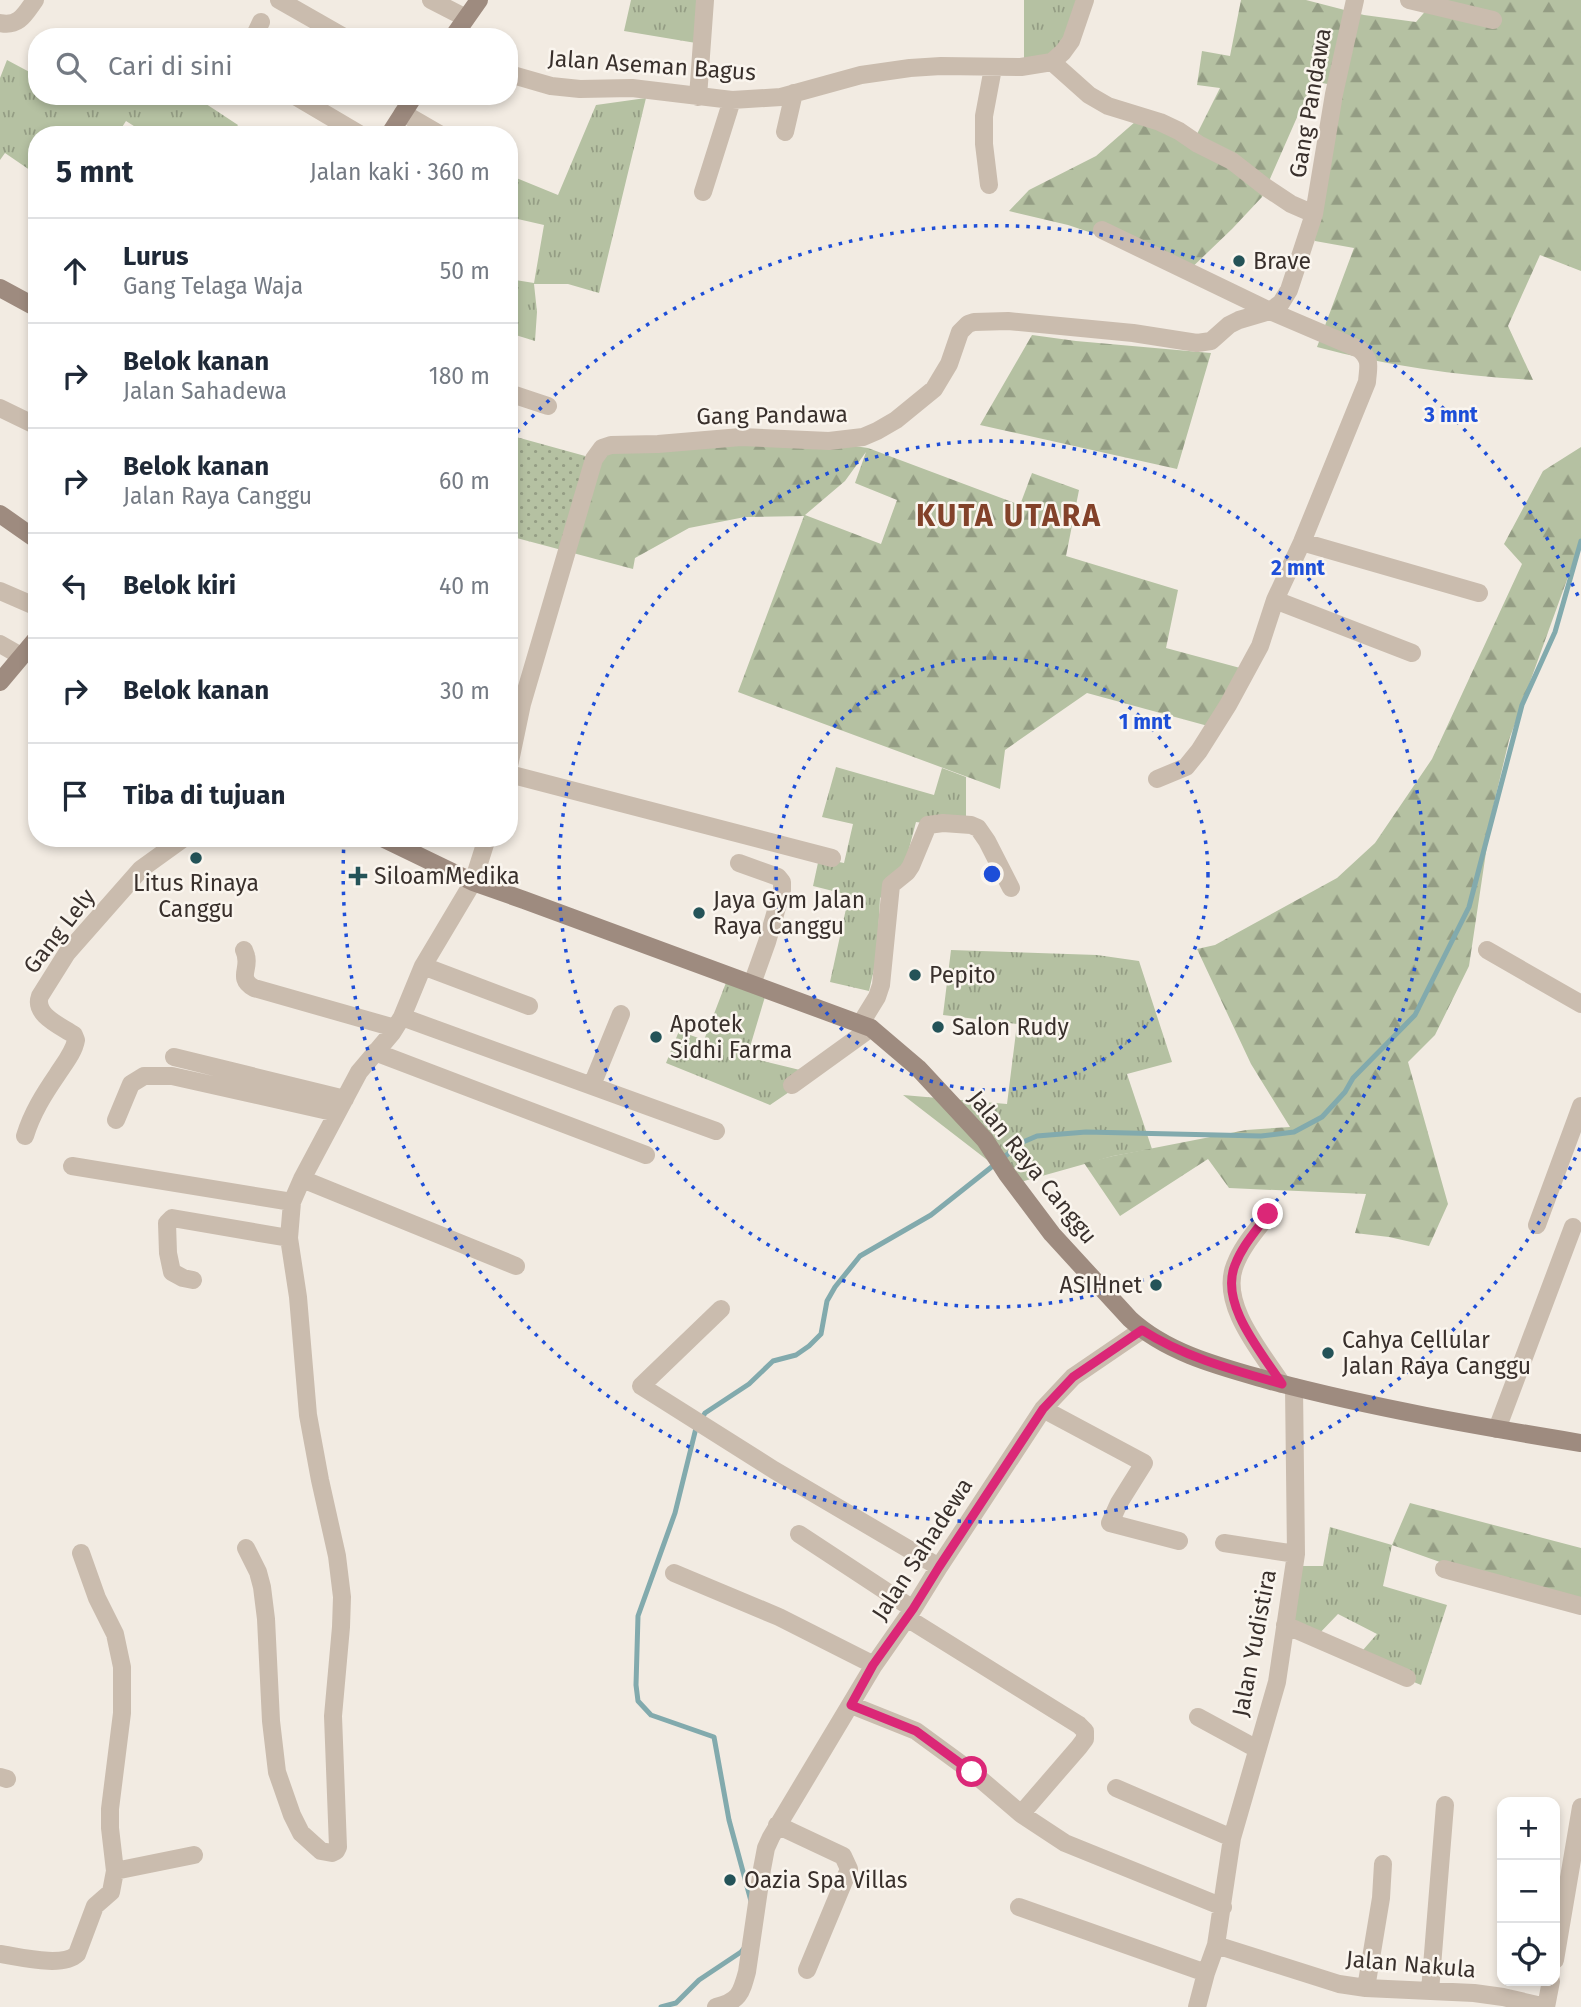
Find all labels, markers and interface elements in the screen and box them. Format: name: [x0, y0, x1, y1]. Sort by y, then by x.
street label: Gang Pandawa: [1283, 26, 1337, 180]
search box: [28, 28, 518, 105]
street label: Jalan Aseman Bagus: [547, 44, 757, 86]
icon: search: [52, 48, 90, 86]
text: Cari di sini: [108, 51, 233, 82]
text: 5 mnt: [56, 154, 133, 190]
text: Jalan kaki · 360 m: [310, 158, 490, 186]
text: Lurus: [123, 241, 189, 272]
place label: Brave: [1253, 247, 1311, 275]
icon: ahead: [56, 252, 94, 290]
marker: Brave: [1231, 253, 1247, 269]
text: 50 m: [440, 257, 490, 285]
text: Gang Telaga Waja: [123, 272, 303, 300]
text: Belok kanan: [123, 346, 269, 377]
icon: right: [56, 357, 94, 395]
text: 180 m: [429, 362, 490, 390]
text: Jalan Sahadewa: [123, 377, 287, 405]
street label: Gang Pandawa: [696, 400, 848, 430]
text: 3 mnt: [1423, 402, 1479, 428]
text: Belok kanan: [123, 451, 269, 482]
icon: right: [56, 462, 94, 500]
text: 60 m: [439, 467, 490, 495]
text: Jalan Raya Canggu: [123, 482, 312, 510]
district label: KUTA UTARA: [916, 498, 1102, 534]
text: 2 mnt: [1271, 555, 1326, 581]
icon: left: [56, 567, 94, 605]
text: Belok kiri: [123, 570, 236, 601]
text: 40 m: [439, 572, 490, 600]
icon: right: [56, 672, 94, 710]
text: Belok kanan: [123, 675, 269, 706]
text: 30 m: [440, 677, 490, 705]
text: 1 mnt: [1119, 709, 1172, 735]
icon: arrive: [56, 777, 94, 815]
text: Tiba di tujuan: [123, 780, 285, 811]
marker: Litus Rinaya Canggu: [188, 850, 204, 866]
place label: SiloamMedika: [374, 862, 520, 890]
centre of rings: [980, 862, 1004, 886]
marker: SiloamMedika: [348, 866, 368, 886]
place label: Litus Rinaya Canggu: [133, 869, 259, 923]
street label: Gang Lely: [17, 883, 101, 979]
place label: Jaya Gym Jalan Raya Canggu: [713, 886, 865, 940]
marker: Jaya Gym Jalan Raya Canggu: [691, 905, 707, 921]
place label: Pepito: [929, 961, 996, 989]
marker: Pepito: [907, 967, 923, 983]
place label: Apotek Sidhi Farma: [670, 1010, 792, 1064]
place label: Salon Rudy: [952, 1013, 1070, 1041]
marker: Salon Rudy: [930, 1019, 946, 1035]
marker: Apotek Sidhi Farma: [648, 1029, 664, 1045]
street label: Jalan Raya Canggu: [963, 1085, 1103, 1249]
route end: [1252, 1198, 1283, 1229]
place label: ASIHnet: [1060, 1271, 1143, 1299]
marker: ASIHnet: [1148, 1277, 1164, 1293]
place label: Cahya Cellular Jalan Raya Canggu: [1342, 1326, 1531, 1380]
marker: Cahya Cellular Jalan Raya Canggu: [1320, 1345, 1336, 1361]
street label: Jalan Sahadewa: [866, 1473, 978, 1625]
street label: Jalan Yudistira: [1226, 1567, 1282, 1719]
route start: [956, 1756, 987, 1787]
map controls: [1497, 1797, 1560, 1986]
button: +: [1497, 1797, 1560, 1860]
button: −: [1497, 1860, 1560, 1923]
place label: Oazia Spa Villas: [744, 1866, 908, 1894]
marker: Oazia Spa Villas: [722, 1872, 738, 1888]
button: locate: [1497, 1923, 1560, 1986]
street label: Jalan Nakula: [1345, 1944, 1477, 1984]

